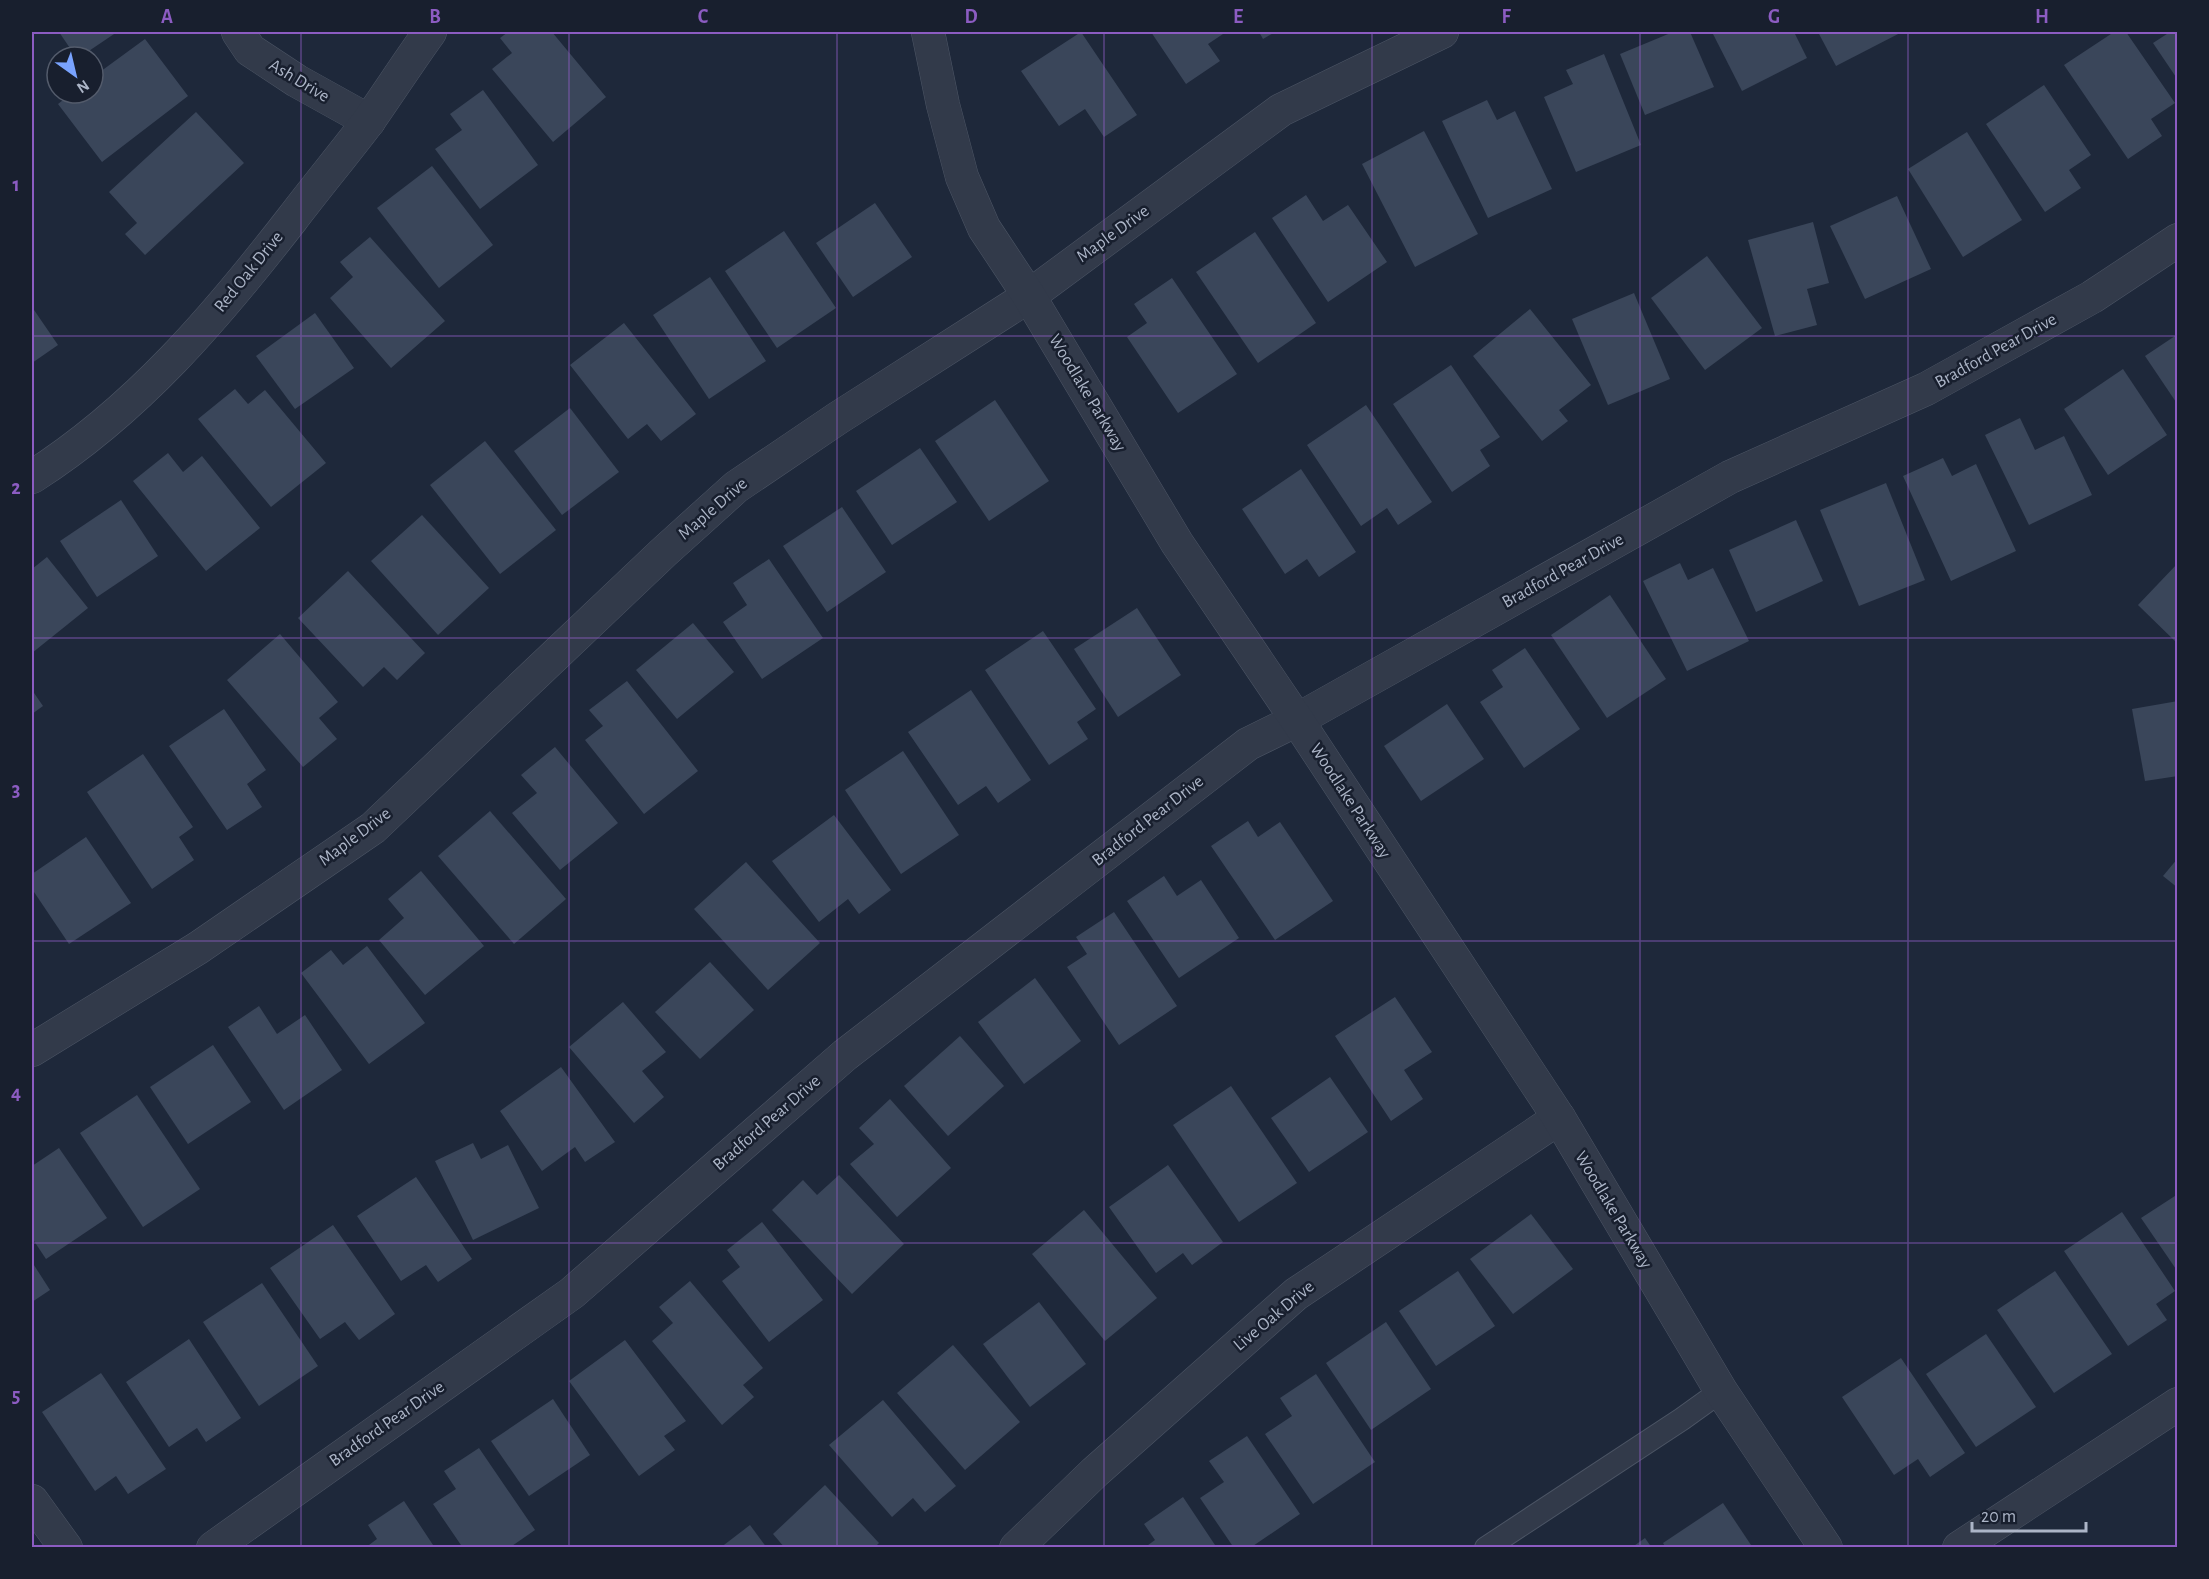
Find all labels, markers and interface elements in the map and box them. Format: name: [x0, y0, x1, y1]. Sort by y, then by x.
text: A: [161, 7, 173, 27]
text: B: [429, 7, 441, 27]
text: C: [698, 7, 709, 27]
text: D: [964, 7, 978, 27]
text: E: [1233, 7, 1243, 27]
text: F: [1501, 7, 1511, 27]
text: G: [1768, 7, 1780, 27]
text: H: [2035, 7, 2049, 27]
north arrow: [45, 45, 105, 105]
street label: Ash Drive: [266, 56, 332, 106]
text: N: [74, 77, 92, 96]
text: 1: [12, 175, 20, 195]
street label: Maple Drive: [1073, 202, 1153, 266]
street label: Red Oak Drive: [211, 228, 287, 316]
street label: Bradford Pear Drive: [1932, 310, 2060, 392]
street label: Woodlake Parkway: [1045, 331, 1129, 455]
street label: Maple Drive: [675, 474, 751, 544]
text: 2: [11, 478, 21, 498]
street label: Bradford Pear Drive: [1499, 530, 1627, 612]
street label: Woodlake Parkway: [1306, 740, 1394, 862]
street label: Bradford Pear Drive: [1089, 772, 1207, 870]
text: 3: [12, 780, 20, 800]
street label: Maple Drive: [316, 804, 394, 870]
street label: Bradford Pear Drive: [710, 1072, 824, 1174]
text: 4: [11, 1083, 21, 1103]
street label: Woodlake Parkway: [1571, 1148, 1655, 1272]
street label: Live Oak Drive: [1230, 1277, 1318, 1355]
street label: Bradford Pear Drive: [326, 1378, 448, 1470]
text: 5: [12, 1386, 20, 1406]
scale bar: [1972, 1495, 2086, 1533]
text: 20 m: [1981, 1508, 2016, 1526]

